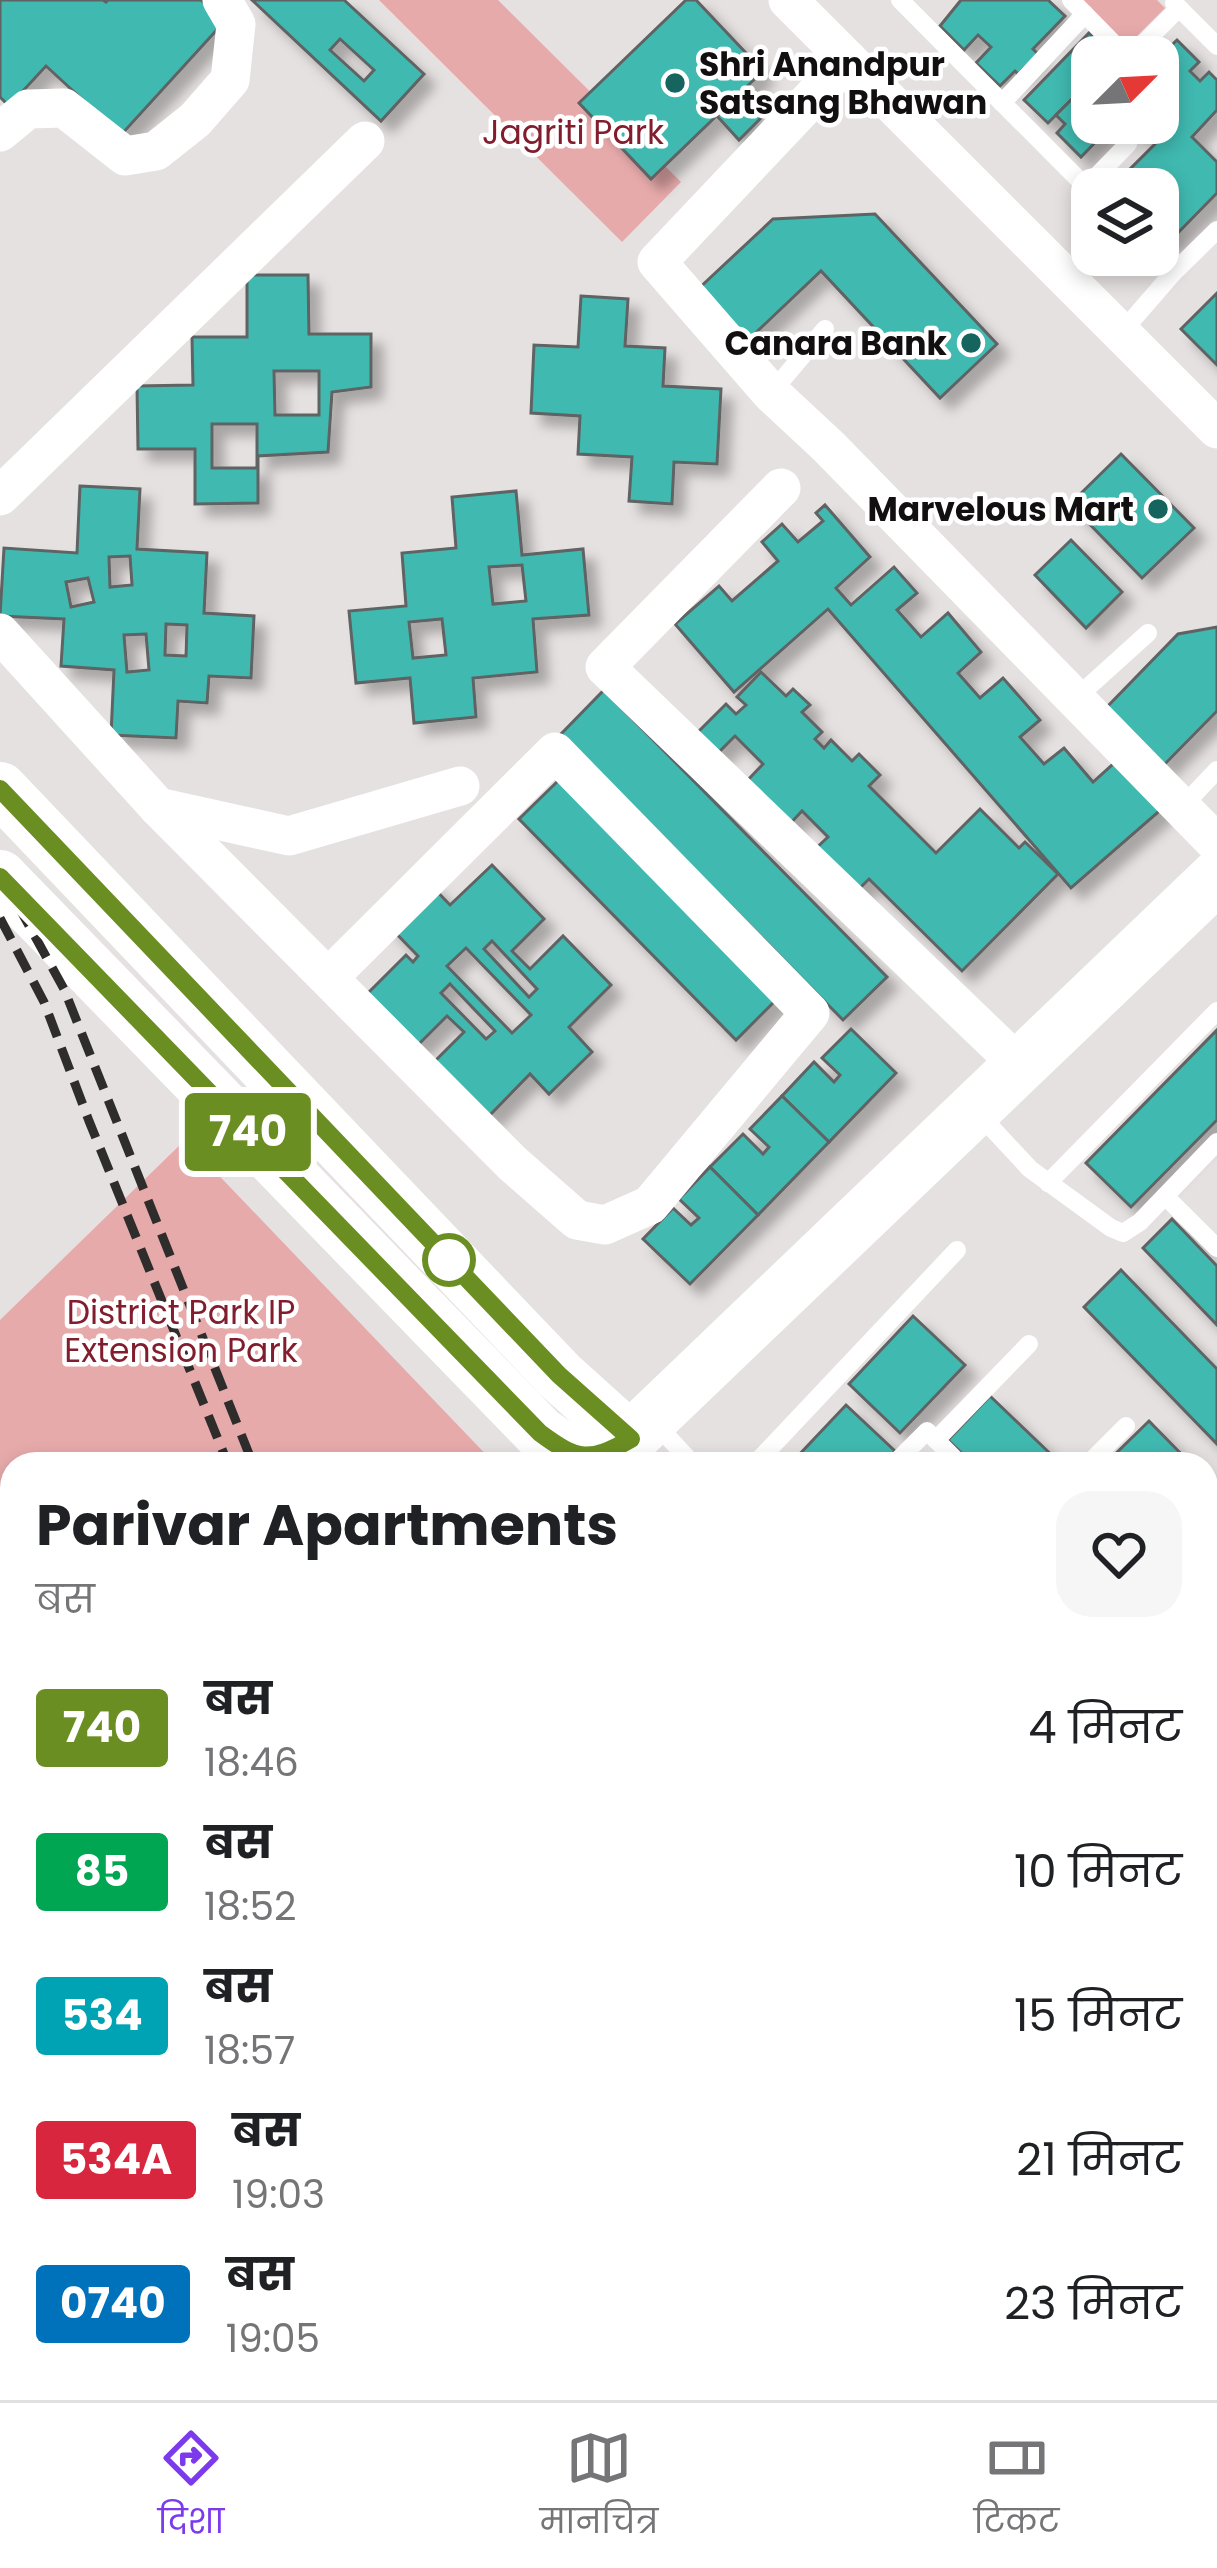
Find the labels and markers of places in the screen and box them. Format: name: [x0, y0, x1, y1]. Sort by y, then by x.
place label: Shri Anandpur Satsang Bhawan: [699, 41, 987, 126]
marker: Shri Anandpur Satsang Bhawan: [662, 70, 688, 96]
place label: Canara Bank: [724, 320, 948, 367]
marker: Canara Bank: [958, 330, 984, 356]
place label: Marvelous Mart: [868, 486, 1134, 533]
marker: Marvelous Mart: [1145, 496, 1171, 522]
unlabelled marker: [424, 1235, 474, 1285]

